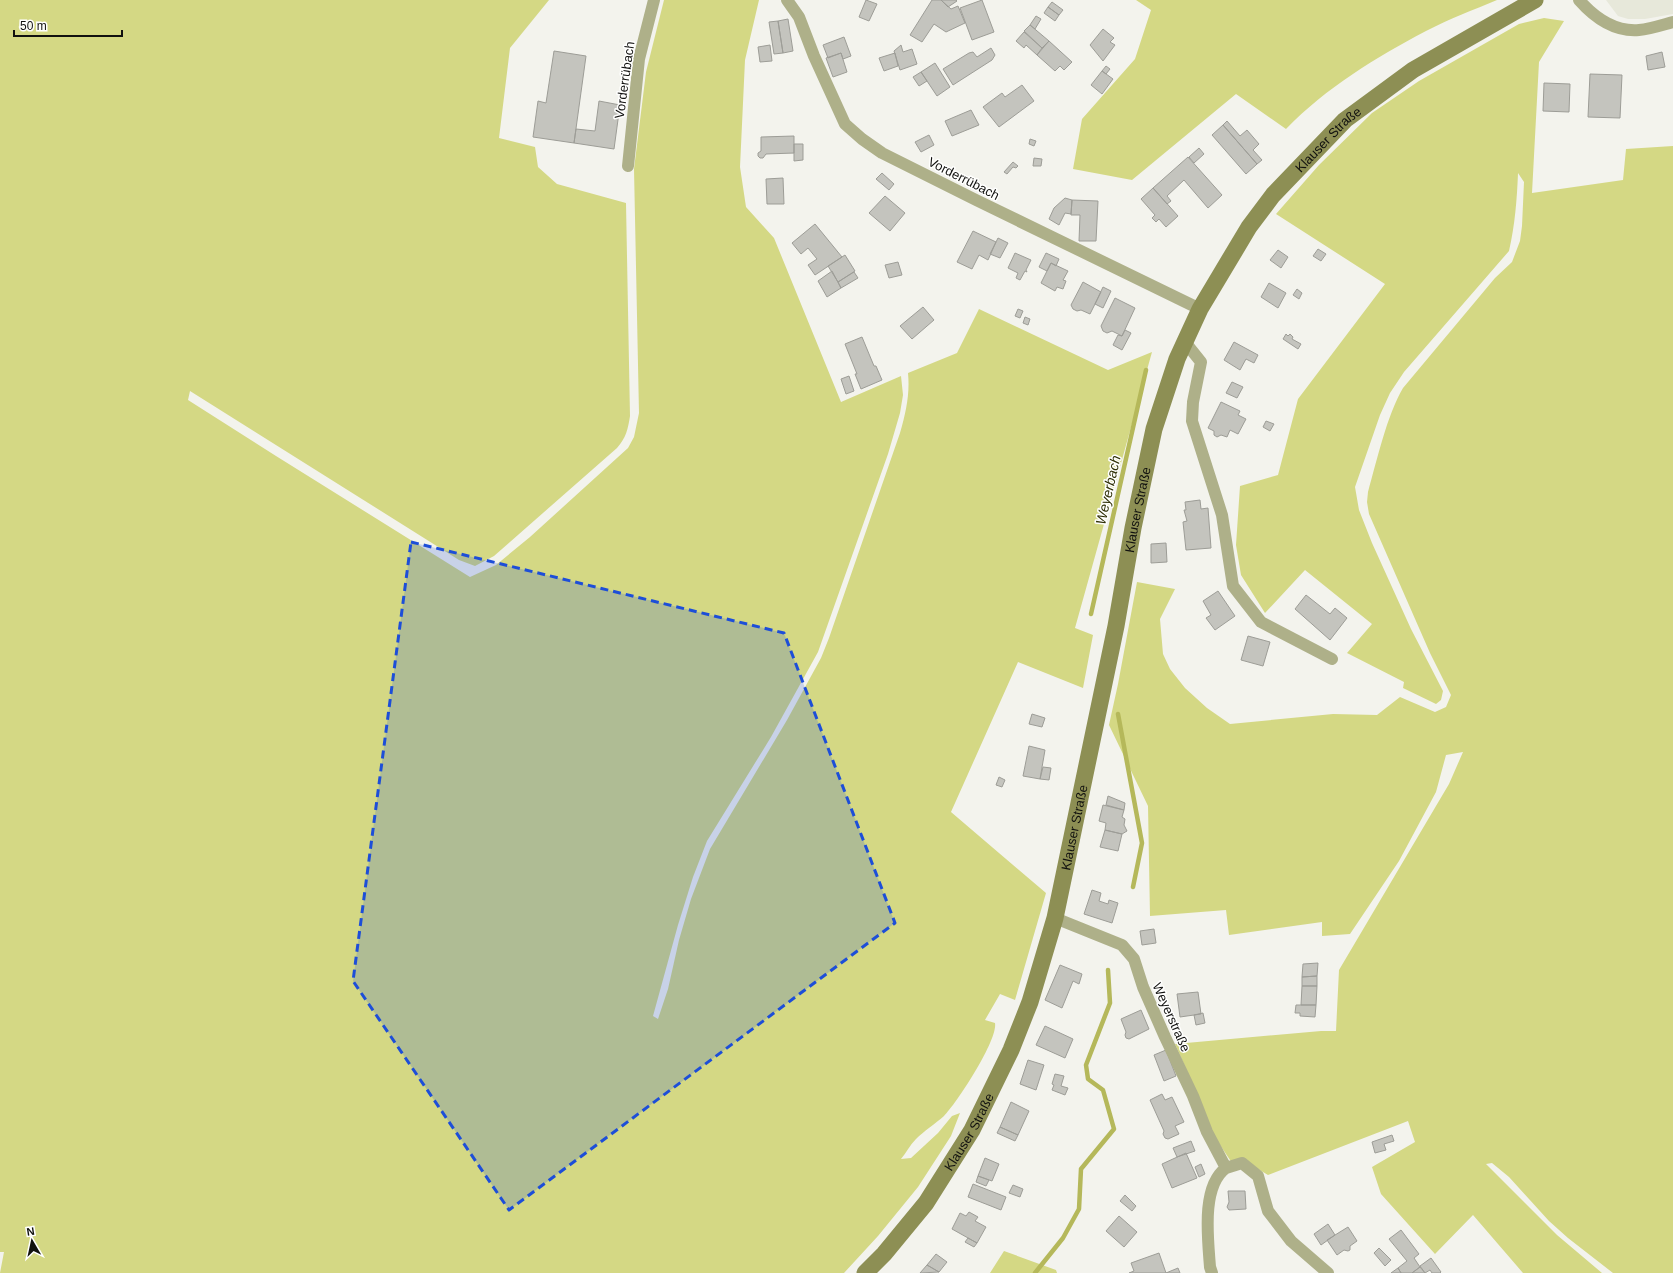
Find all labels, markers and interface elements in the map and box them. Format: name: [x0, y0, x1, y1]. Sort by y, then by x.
scale bar: [14, 12, 122, 38]
text: 50 m: [20, 19, 47, 33]
street label: Vorderrübach: [612, 40, 637, 120]
street label: Klauser Straße: [1292, 104, 1364, 175]
street label: Vorderrübach: [926, 154, 1002, 203]
water label: Weyerbach: [1092, 454, 1124, 526]
street label: Klauser Straße: [1122, 466, 1154, 554]
street label: Klauser Straße: [1058, 784, 1091, 872]
street label: Weyerstraße: [1150, 980, 1193, 1054]
street label: Klauser Straße: [941, 1091, 997, 1174]
north arrow: [12, 1221, 52, 1261]
text: N: [26, 1225, 35, 1238]

